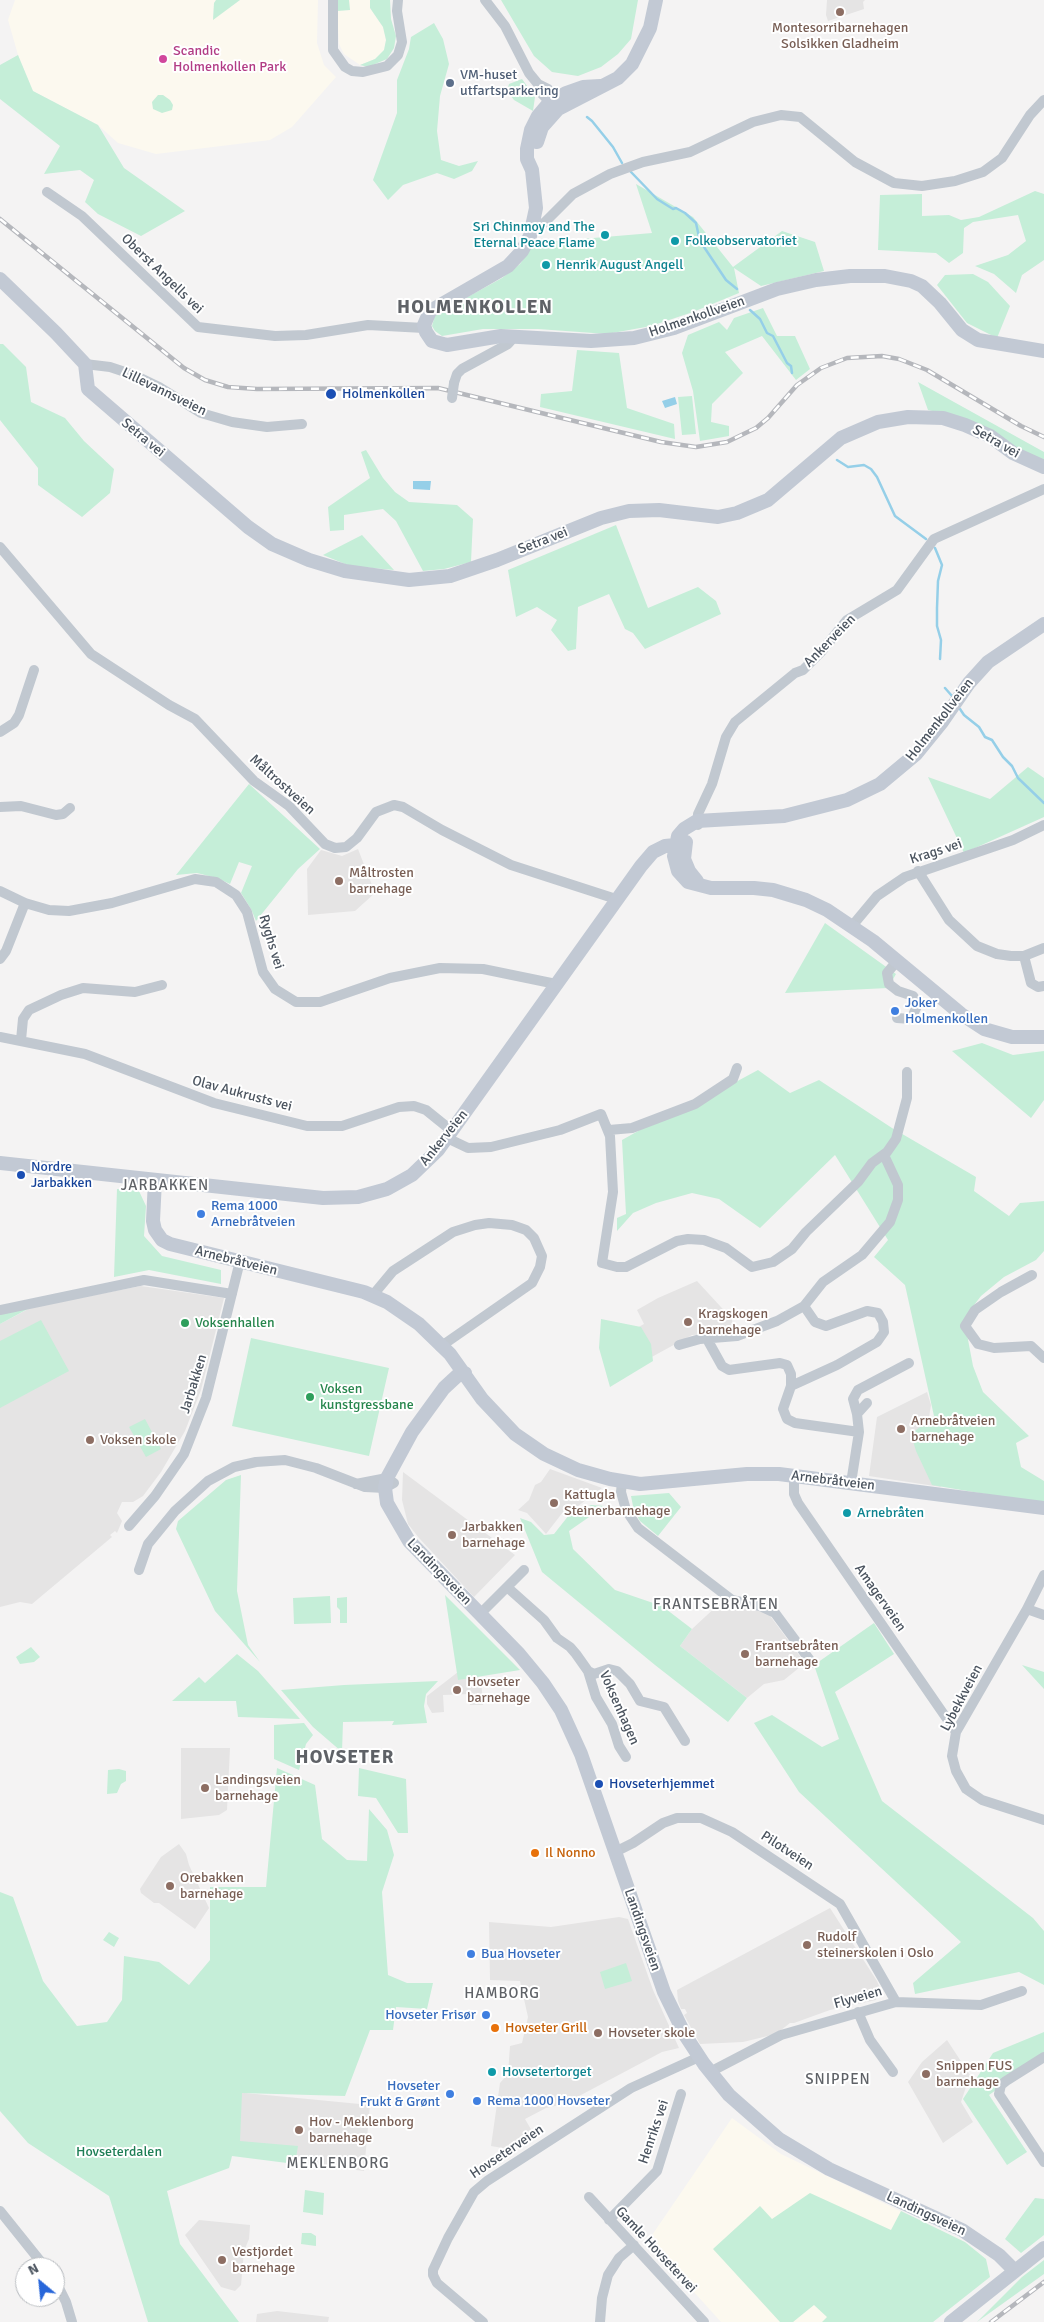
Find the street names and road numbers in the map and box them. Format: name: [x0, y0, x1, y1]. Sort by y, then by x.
street label: Oberst Angells vei: [117, 231, 207, 317]
street label: Holmenkollveien: [647, 293, 747, 341]
street label: Lillevannsveien: [119, 364, 209, 420]
street label: Setra vei: [118, 415, 168, 461]
street label: Setra vei: [969, 422, 1023, 462]
street label: Setra vei: [516, 524, 570, 558]
street label: Ankerveien: [801, 611, 859, 671]
street label: Holmenkollveien: [903, 675, 977, 765]
street label: Måltrostveien: [246, 751, 318, 819]
street label: Krags vei: [908, 836, 964, 868]
street label: Ryghs vei: [255, 913, 287, 971]
street label: Olav Aukrusts vei: [190, 1073, 294, 1115]
street label: Ankerveien: [416, 1107, 472, 1169]
street label: Arnebråtveien: [193, 1243, 279, 1279]
street label: Jarbakken: [177, 1352, 211, 1416]
street label: Arnebråtveien: [790, 1468, 876, 1494]
street label: Landingsveien: [403, 1535, 475, 1609]
street label: Amagerveien: [851, 1561, 909, 1635]
street label: Lybekkveien: [937, 1662, 987, 1734]
street label: Voksenhagen: [595, 1668, 643, 1748]
street label: Pilotveien: [757, 1828, 817, 1874]
street label: Landingsveien: [620, 1887, 664, 1973]
street label: Flyveien: [832, 1983, 884, 2013]
street label: Henriks vei: [635, 2098, 673, 2166]
street label: Hovseterveien: [467, 2121, 547, 2183]
street label: Landingsveien: [884, 2188, 968, 2240]
street label: Gamle Hovsetervei: [612, 2203, 700, 2297]

